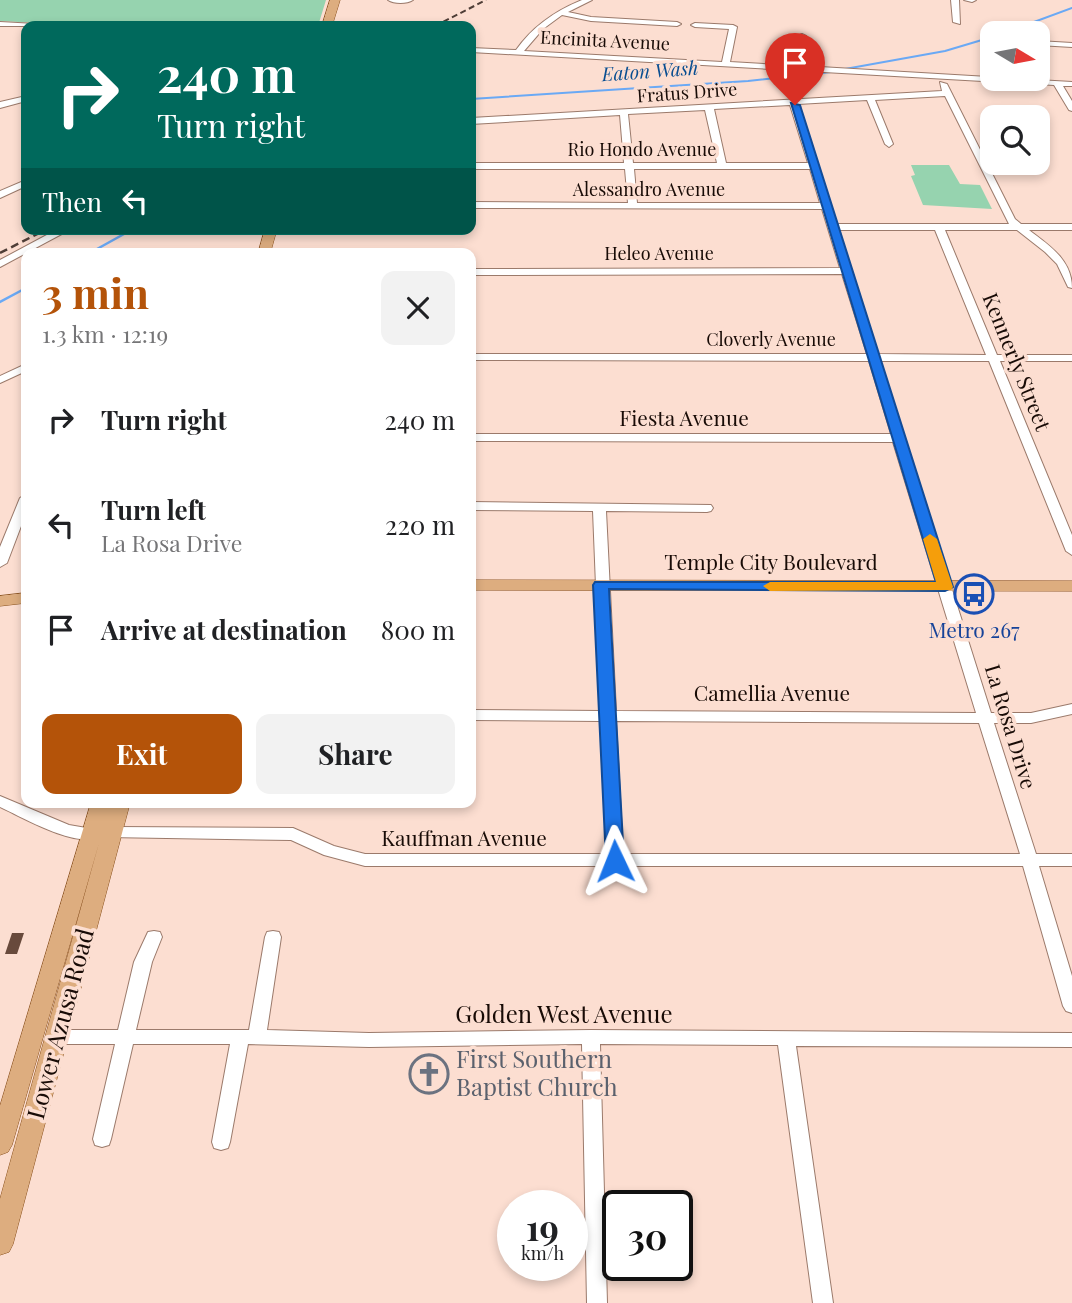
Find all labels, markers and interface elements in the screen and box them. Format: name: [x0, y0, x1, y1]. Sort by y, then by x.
north arrow: [980, 21, 1050, 91]
map controls: [980, 21, 1050, 175]
street label: Encinita Avenue: [539, 25, 671, 55]
pin: [765, 33, 825, 105]
text: 240 m: [157, 40, 296, 105]
icon: arrive: [776, 44, 814, 82]
icon: right: [42, 49, 133, 140]
water label: Eaton Wash: [600, 54, 699, 86]
street label: Fratus Drive: [636, 77, 738, 107]
text: Turn right: [157, 103, 305, 146]
button: search: [980, 105, 1050, 175]
street label: Rio Hondo Avenue: [568, 137, 716, 161]
street label: Alessandro Avenue: [572, 177, 725, 201]
icon: left: [116, 182, 154, 220]
text: Then: [42, 184, 102, 219]
street label: Heleo Avenue: [604, 241, 714, 265]
text: 3 min: [42, 264, 149, 320]
button: close: [381, 271, 455, 345]
street label: Kennerly Street: [977, 288, 1059, 435]
text: 1.3 km · 12:19: [42, 318, 168, 349]
street label: Cloverly Avenue: [706, 327, 836, 351]
icon: right: [42, 401, 80, 439]
text: Turn right: [101, 402, 227, 437]
text: 240 m: [385, 402, 455, 437]
street label: Fiesta Avenue: [619, 403, 749, 431]
text: Turn left: [101, 492, 206, 527]
icon: left: [42, 506, 80, 544]
text: 220 m: [385, 507, 455, 542]
text: La Rosa Drive: [101, 527, 242, 558]
street label: Temple City Boulevard: [664, 547, 878, 575]
bus stop icon: Metro 267: [953, 573, 995, 615]
icon: arrive: [42, 611, 80, 649]
text: Arrive at destination: [101, 612, 347, 647]
text: 800 m: [381, 612, 455, 647]
place label: Metro 267: [928, 615, 1020, 643]
street label: La Rosa Drive: [980, 661, 1044, 792]
street label: Camellia Avenue: [694, 678, 850, 706]
button: Exit: [42, 714, 242, 794]
button: Share: [256, 714, 455, 794]
street label: Kauffman Avenue: [381, 823, 547, 851]
position arrow: [578, 824, 652, 898]
street label: Lower Azusa Road: [18, 924, 100, 1122]
street label: Golden West Avenue: [455, 997, 673, 1029]
place label: First Southern Baptist Church: [456, 1042, 618, 1102]
church icon: First Southern Baptist Church: [408, 1053, 450, 1095]
speed limit sign: 30: [602, 1190, 693, 1281]
text: 19: [526, 1203, 559, 1250]
text: km/h: [521, 1241, 564, 1265]

